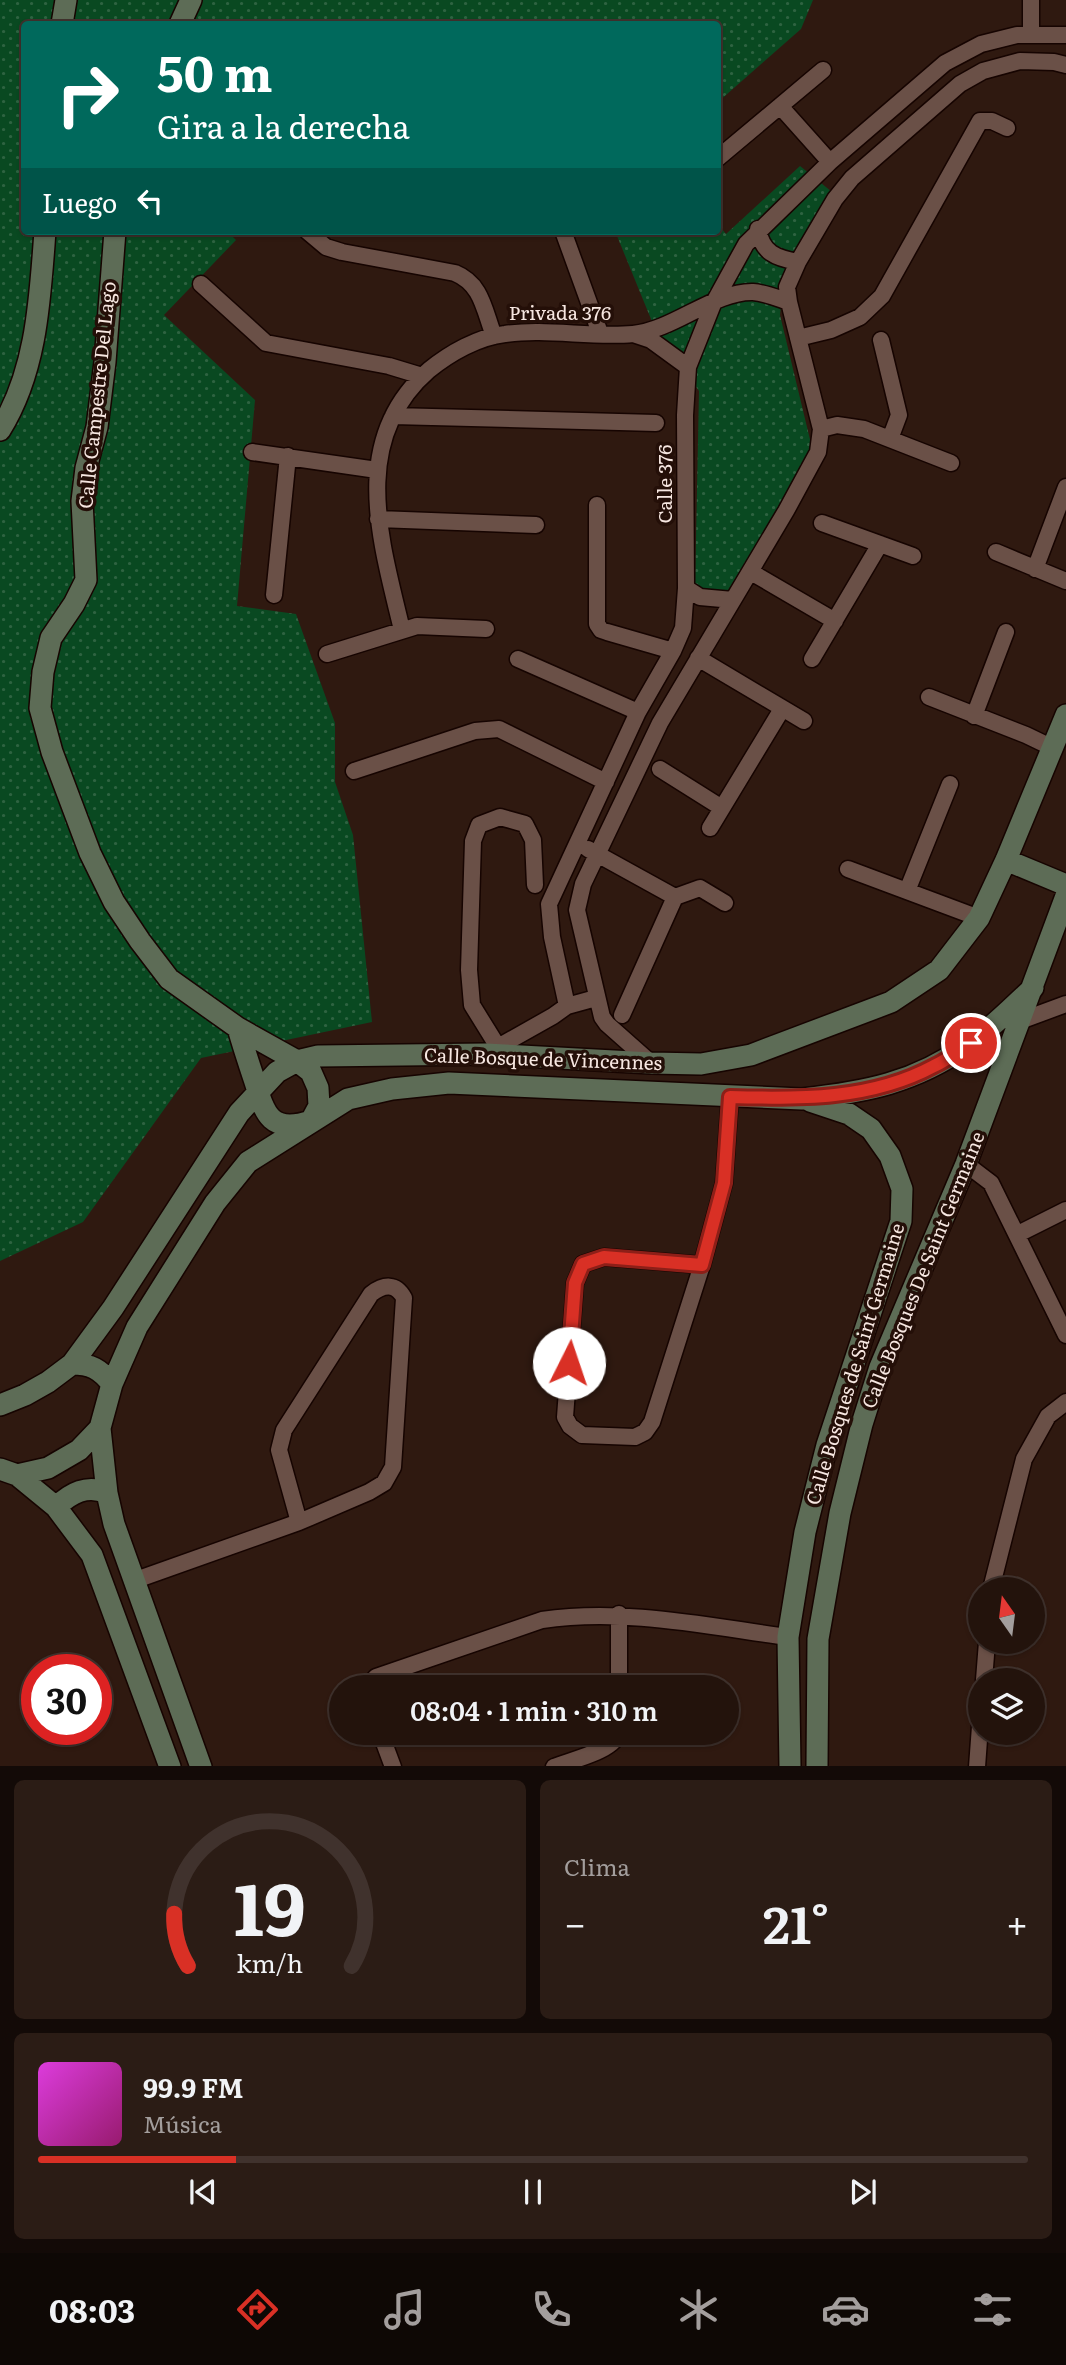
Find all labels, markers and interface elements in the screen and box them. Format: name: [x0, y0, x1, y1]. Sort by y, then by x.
text: 50 m: [157, 34, 273, 107]
icon: right: [42, 49, 133, 140]
text: Gira a la derecha: [157, 101, 410, 149]
text: Luego: [42, 182, 117, 221]
icon: left: [131, 182, 169, 220]
street label: Calle Campestre Del Lago: [70, 280, 122, 510]
street label: Privada 376: [509, 298, 611, 326]
street label: Calle 376: [650, 444, 678, 524]
pin: [941, 1013, 1001, 1073]
icon: arrive: [952, 1024, 990, 1062]
street label: Calle Bosque de Vincennes: [424, 1040, 663, 1076]
street label: Calle Bosques De Saint Germaine: [854, 1127, 991, 1412]
street label: Calle Bosques de Saint Germaine: [798, 1219, 910, 1508]
position arrow: [532, 1326, 606, 1400]
north arrow: [968, 1577, 1045, 1654]
map controls: [968, 1577, 1045, 1745]
speed limit sign: 30: [21, 1654, 112, 1745]
button: layers: [968, 1668, 1045, 1745]
text: 08:04 · 1 min · 310 m: [410, 1690, 658, 1729]
text: Clima: [564, 1849, 630, 1883]
text: 19: [234, 1850, 306, 1958]
text: 21°: [763, 1883, 829, 1960]
text: −: [564, 1893, 586, 1950]
text: +: [1006, 1893, 1028, 1950]
text: km/h: [237, 1943, 303, 1980]
text: 99.9 FM: [143, 2067, 244, 2106]
text: Música: [143, 2106, 222, 2140]
icon: previous: [184, 2173, 222, 2211]
icon: pause: [514, 2173, 552, 2211]
icon: next: [844, 2173, 882, 2211]
text: 08:03: [49, 2285, 135, 2333]
icon: directions: [233, 2285, 282, 2334]
icon: music: [380, 2285, 429, 2334]
icon: phone: [527, 2285, 576, 2334]
icon: climate: [674, 2285, 723, 2334]
icon: car: [821, 2285, 870, 2334]
icon: filters: [968, 2285, 1017, 2334]

